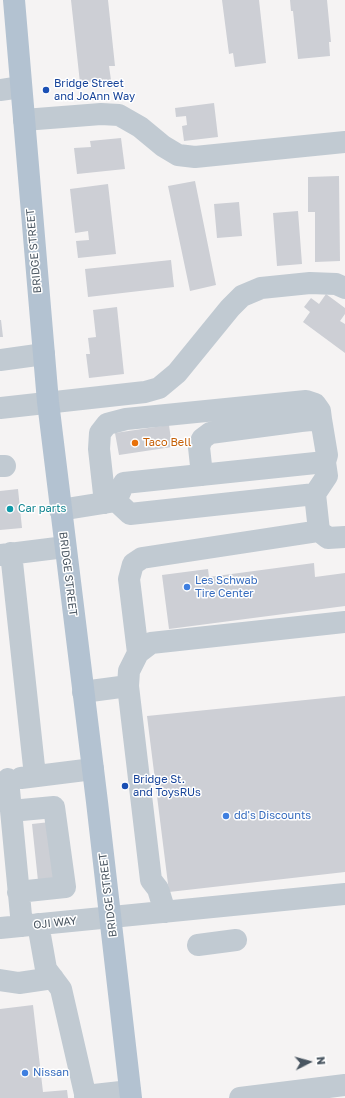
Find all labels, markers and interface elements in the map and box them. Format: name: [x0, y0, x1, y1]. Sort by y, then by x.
place label: Bridge Street and JoAnn Way: [54, 77, 135, 103]
marker: Bridge Street and JoAnn Way: [41, 85, 51, 95]
street label: BRIDGE STREET: [24, 208, 44, 294]
place label: Taco Bell: [143, 436, 191, 450]
marker: Taco Bell: [130, 438, 140, 448]
place label: Car parts: [18, 502, 66, 516]
marker: Car parts: [5, 504, 15, 514]
street label: BRIDGE STREET: [56, 531, 80, 617]
place label: Les Schwab Tire Center: [195, 574, 257, 600]
marker: Les Schwab Tire Center: [182, 582, 192, 592]
place label: Bridge St. and ToysRUs: [133, 773, 201, 799]
marker: Bridge St. and ToysRUs: [120, 781, 130, 791]
place label: dd's Discounts: [234, 809, 311, 823]
marker: dd's Discounts: [221, 811, 231, 821]
street label: BRIDGE STREET: [96, 852, 120, 938]
street label: OJI WAY: [33, 914, 77, 932]
north arrow: [289, 1042, 329, 1082]
text: N: [315, 1056, 328, 1066]
place label: Nissan: [33, 1066, 69, 1080]
marker: Nissan: [20, 1068, 30, 1078]

